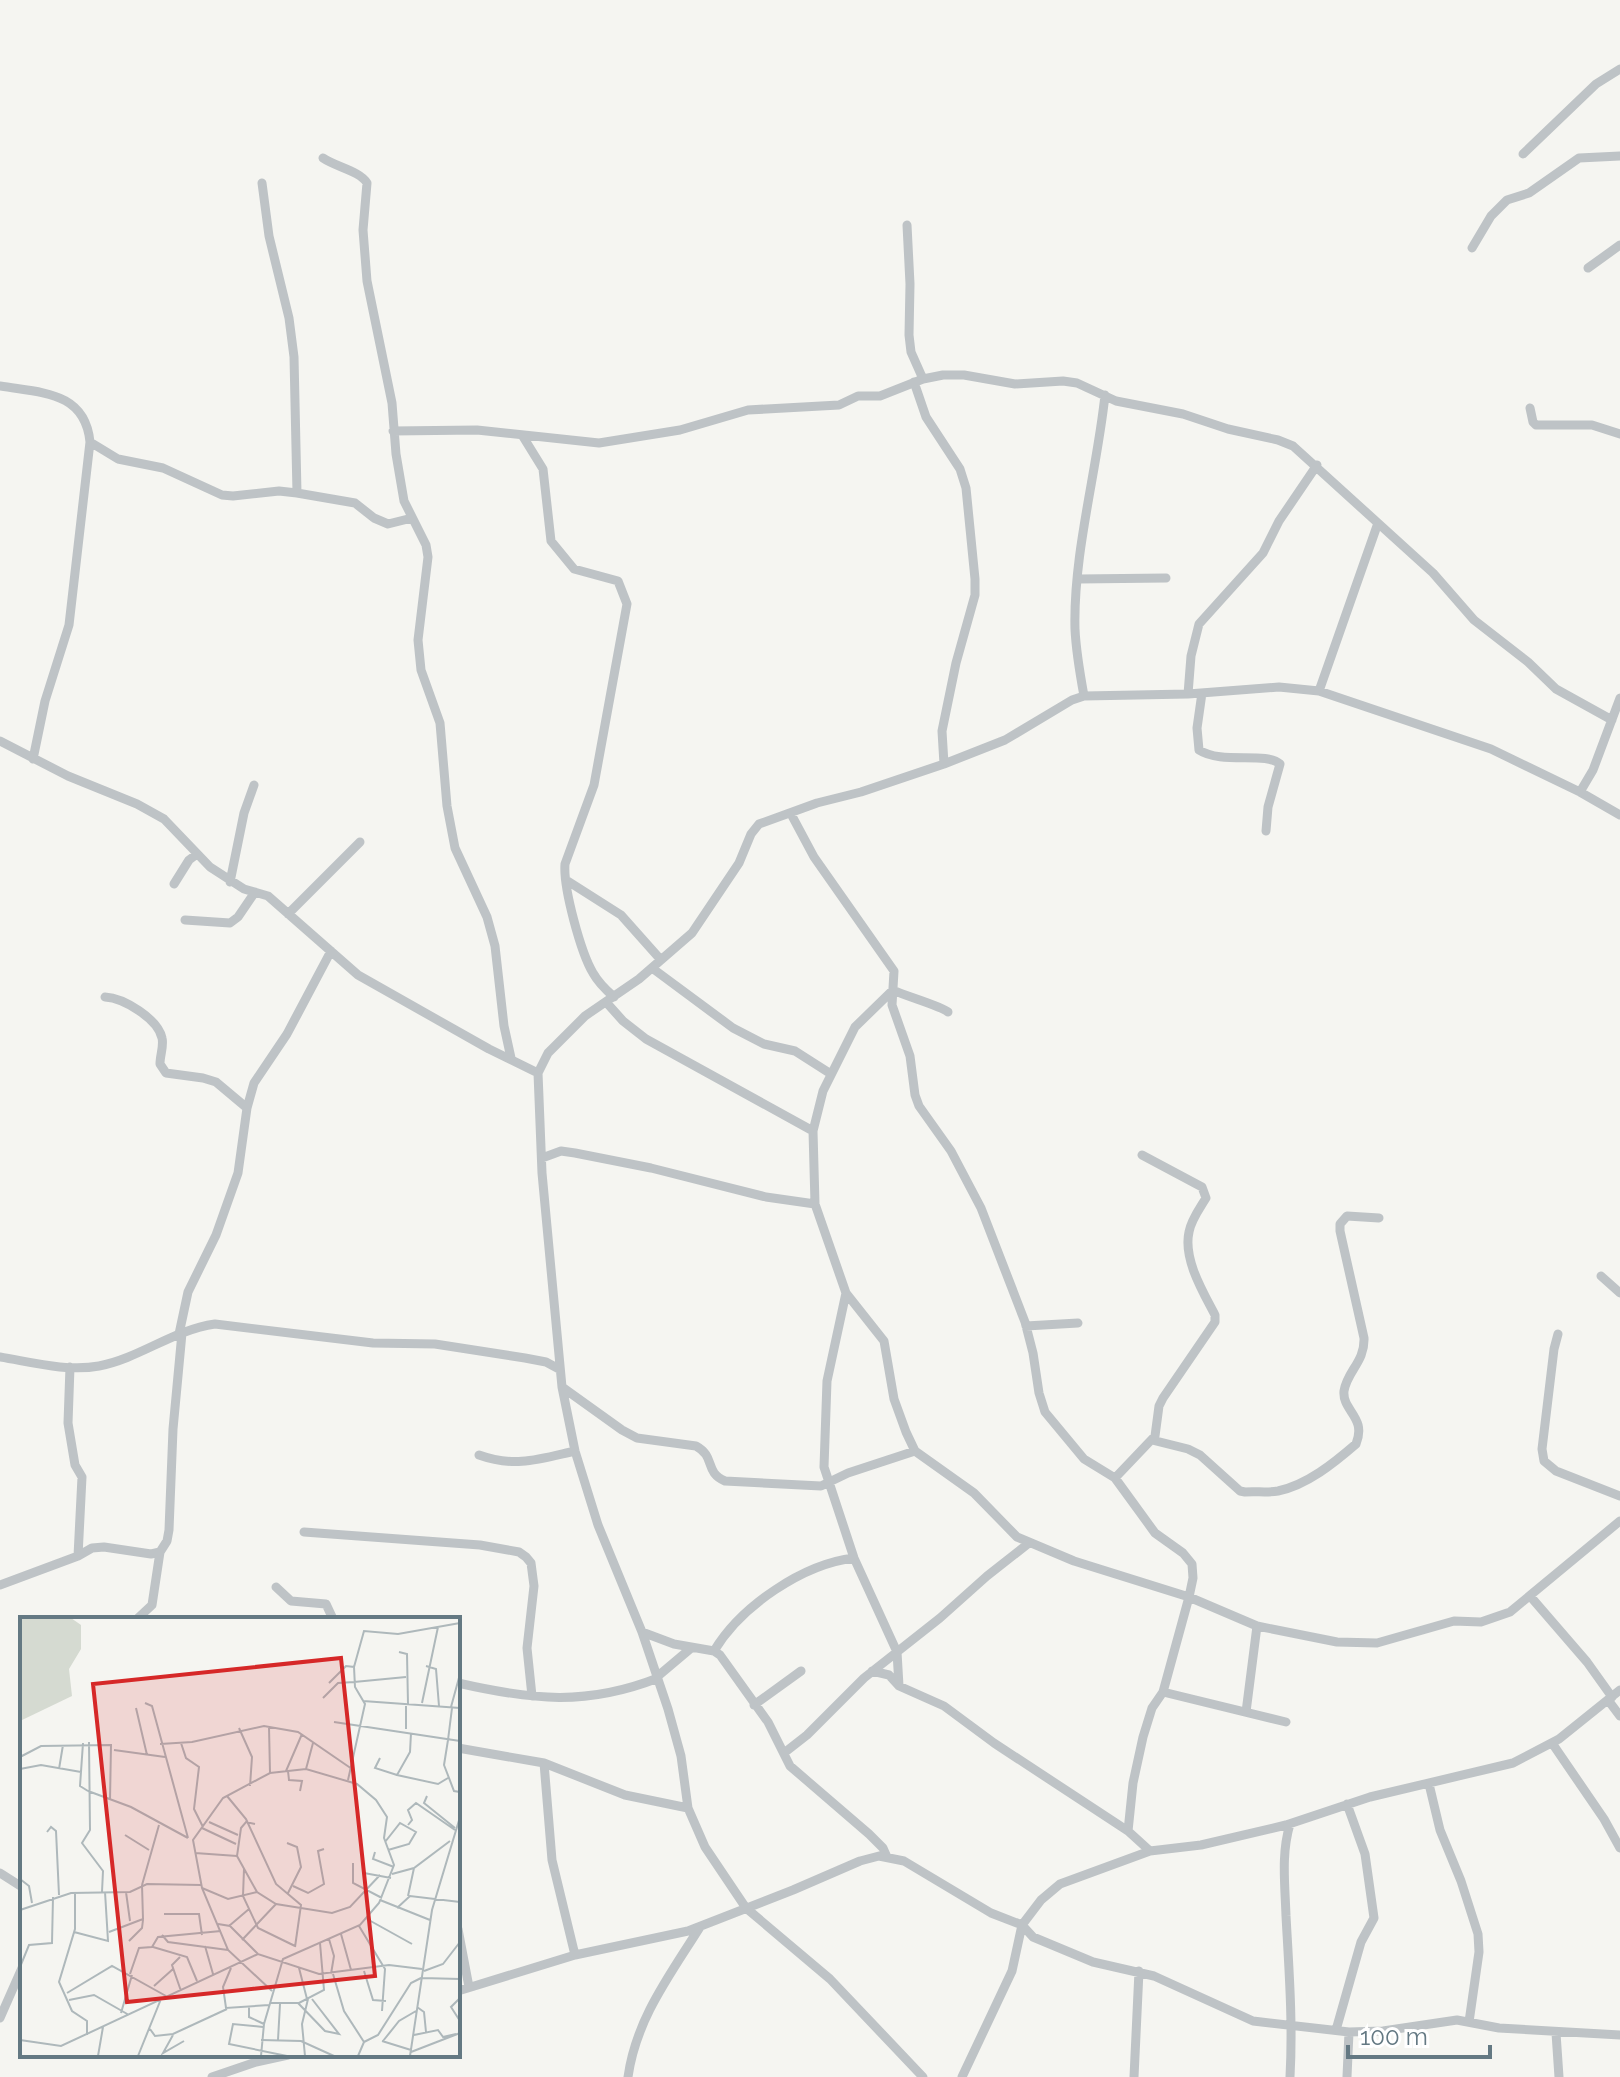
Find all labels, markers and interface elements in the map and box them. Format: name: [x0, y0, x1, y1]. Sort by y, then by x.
inset map: [20, 1617, 460, 2057]
scale bar: [1348, 2009, 1490, 2059]
text: 100 m: [1360, 2022, 1428, 2051]

